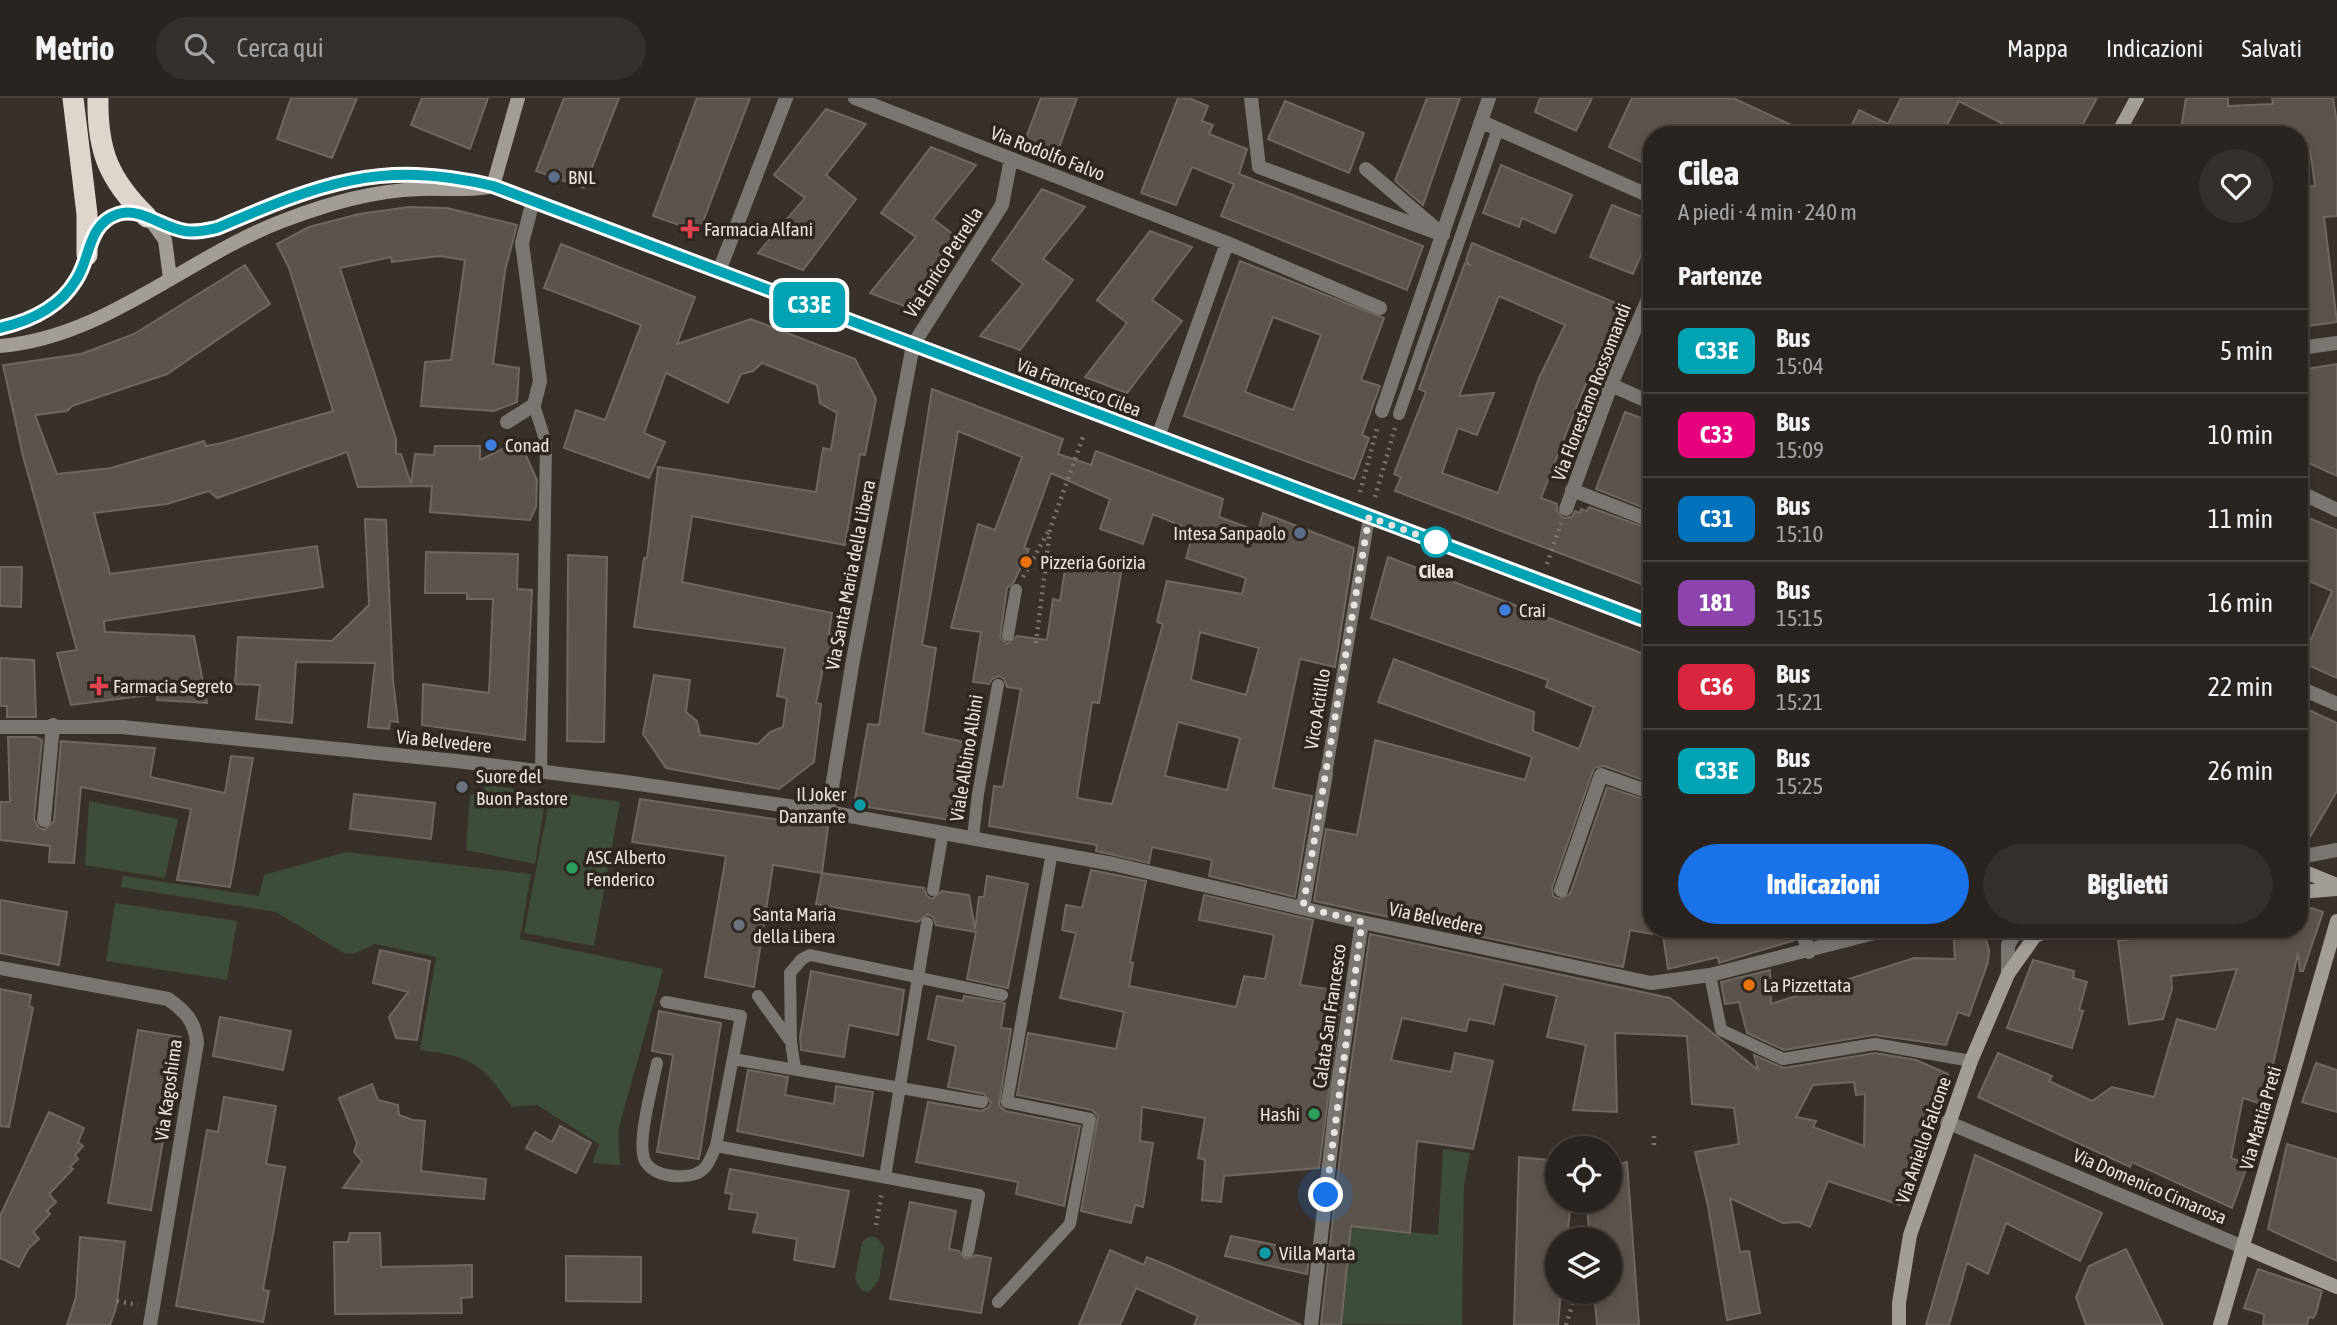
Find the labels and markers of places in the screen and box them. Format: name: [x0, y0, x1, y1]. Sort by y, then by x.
place label: BNL: [568, 166, 596, 188]
marker: BNL: [546, 169, 562, 185]
place label: Farmacia Alfani: [704, 218, 813, 240]
marker: Farmacia Alfani: [682, 221, 698, 237]
place label: Conad: [505, 434, 550, 456]
marker: Conad: [483, 437, 499, 453]
place label: Intesa Sanpaolo: [1173, 522, 1286, 544]
marker: Intesa Sanpaolo: [1292, 525, 1308, 541]
marker: Cilea: [1421, 527, 1451, 557]
place label: Pizzeria Gorizia: [1040, 551, 1146, 573]
marker: Pizzeria Gorizia: [1018, 554, 1034, 570]
place label: Cilea: [1418, 560, 1454, 582]
place label: Crai: [1519, 599, 1546, 621]
marker: Crai: [1497, 602, 1513, 618]
place label: Farmacia Segreto: [113, 675, 233, 697]
marker: Farmacia Segreto: [91, 678, 107, 694]
place label: Suore del Buon Pastore: [476, 765, 568, 809]
marker: Suore del Buon Pastore: [454, 779, 470, 795]
place label: Il Joker Danzante: [779, 783, 846, 827]
marker: Il Joker Danzante: [852, 797, 868, 813]
place label: ASC Alberto Fenderico: [586, 846, 666, 890]
marker: ASC Alberto Fenderico: [564, 860, 580, 876]
place label: Santa Maria della Libera: [753, 903, 836, 947]
marker: Santa Maria della Libera: [731, 917, 747, 933]
place label: La Pizzettata: [1763, 974, 1851, 996]
marker: La Pizzettata: [1741, 977, 1757, 993]
place label: Hashi: [1260, 1103, 1300, 1125]
marker: Hashi: [1306, 1106, 1322, 1122]
place label: Villa Marta: [1279, 1242, 1355, 1264]
marker: Villa Marta: [1257, 1245, 1273, 1261]

